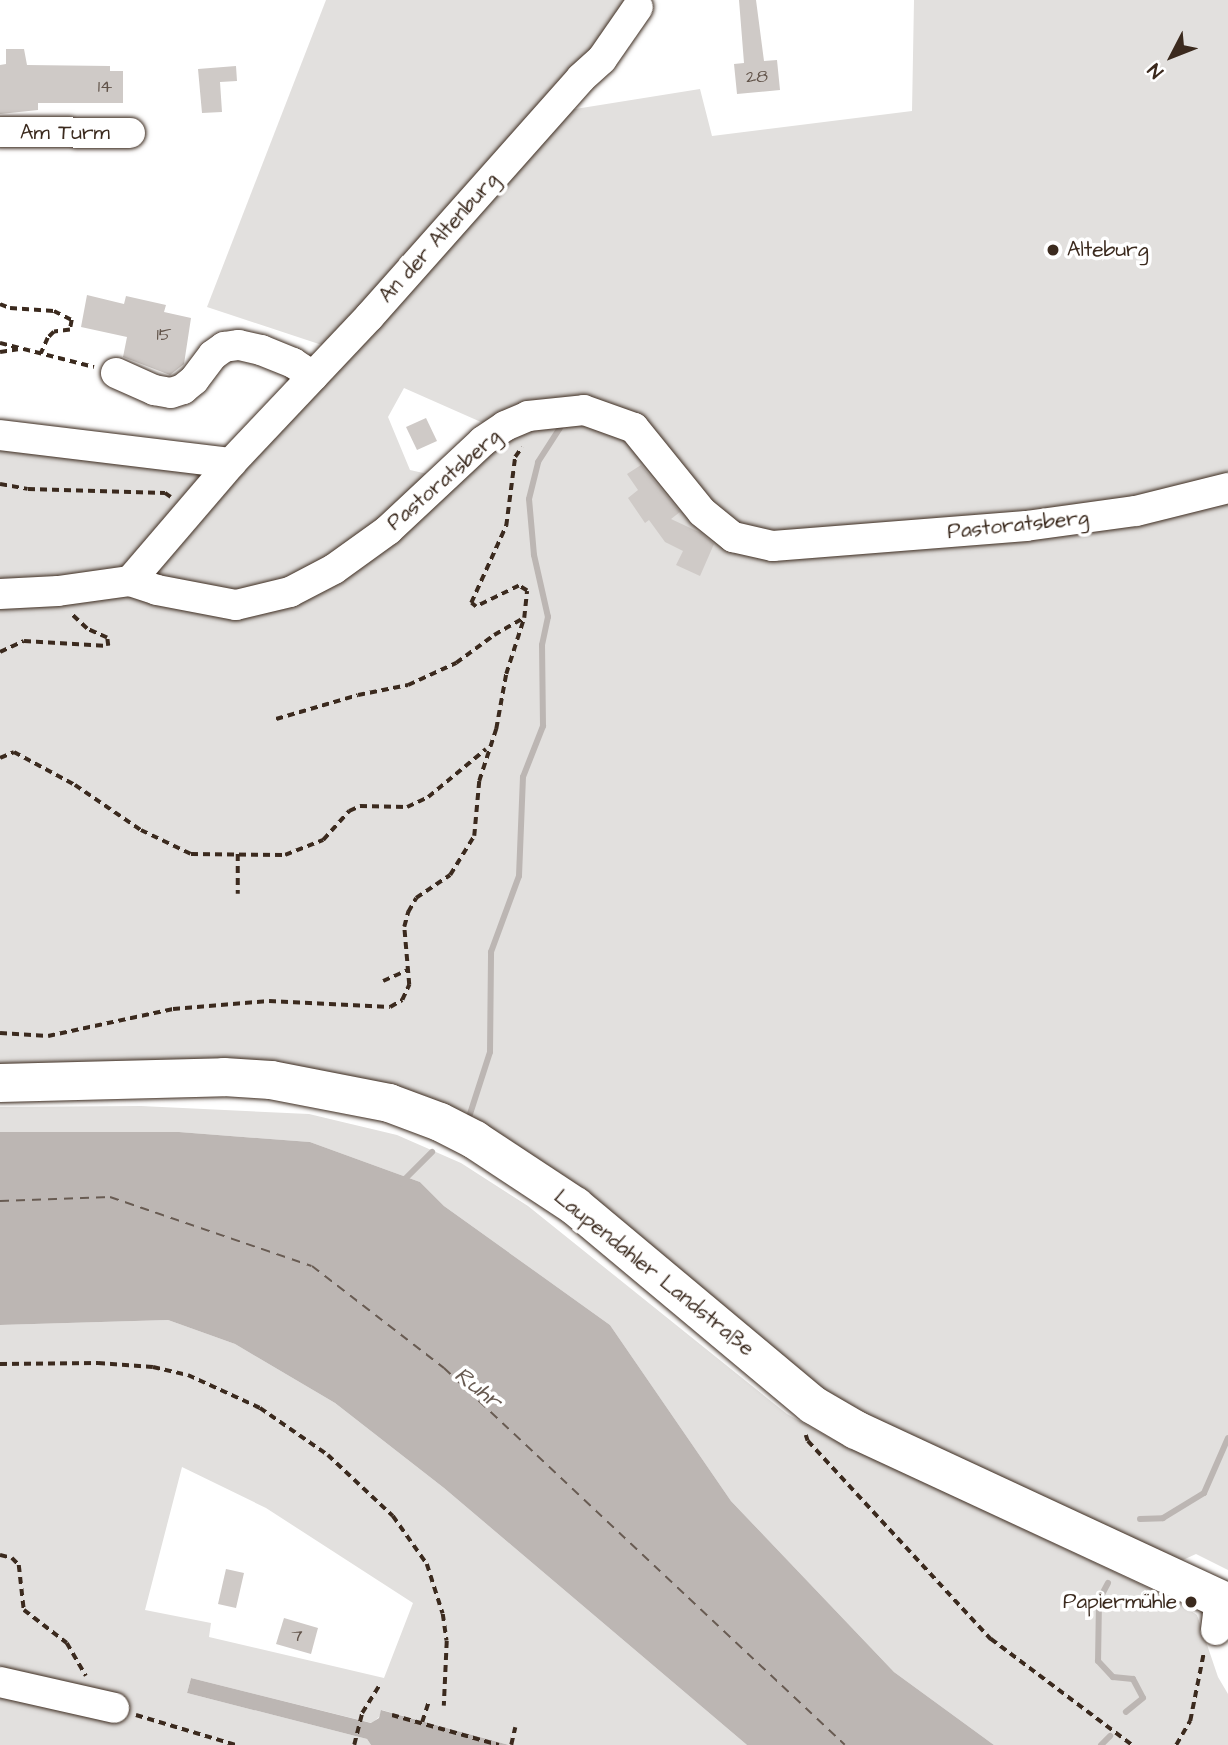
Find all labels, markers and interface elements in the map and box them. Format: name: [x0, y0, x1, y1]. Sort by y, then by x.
north arrow: [1137, 21, 1207, 91]
text: N: [1142, 57, 1170, 84]
house number: 28: [746, 66, 768, 88]
house number: 14: [98, 76, 112, 98]
street label: Am Turm: [20, 120, 110, 146]
street label: An der Altenburg: [374, 168, 504, 308]
place label: Alteburg: [1067, 237, 1148, 263]
marker: Alteburg: [1045, 242, 1061, 258]
house number: 15: [156, 324, 172, 346]
street label: Pastoratsberg: [382, 424, 506, 536]
street label: Pastoratsberg: [946, 505, 1090, 545]
street label: Laupendahler Landstraße: [549, 1185, 759, 1361]
water label: Ruhr: [449, 1361, 507, 1415]
place label: Papiermühle: [1063, 1589, 1177, 1615]
marker: Papiermühle: [1183, 1594, 1199, 1610]
house number: 7: [291, 1625, 303, 1647]

